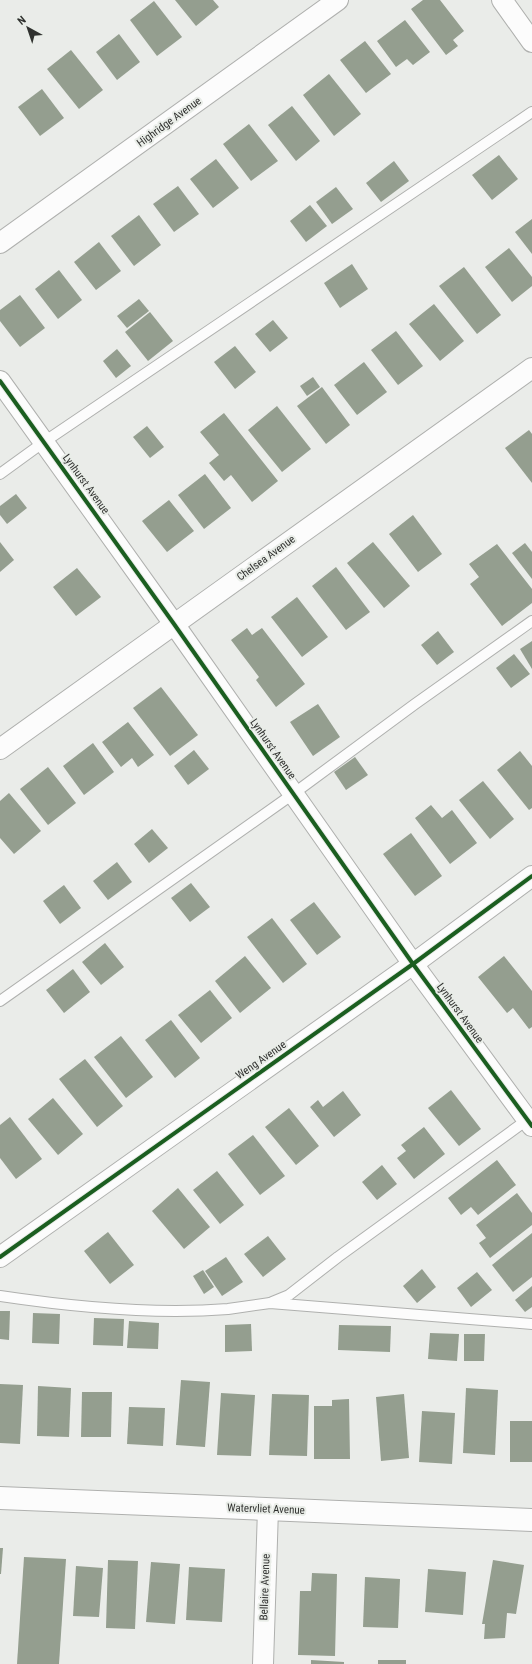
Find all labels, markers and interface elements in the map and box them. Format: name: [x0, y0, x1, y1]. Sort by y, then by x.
north arrow: [8, 8, 48, 48]
text: N: [15, 13, 29, 28]
street label: Highridge Avenue: [134, 94, 204, 150]
street label: Lynhurst Avenue: [60, 452, 112, 516]
street label: Chelsea Avenue: [234, 532, 298, 584]
street label: Lynhurst Avenue: [247, 716, 299, 782]
street label: Lynhurst Avenue: [434, 981, 486, 1045]
street label: Weng Avenue: [233, 1038, 289, 1082]
street label: Watervliet Avenue: [227, 1501, 305, 1517]
street label: Bellaire Avenue: [257, 1553, 273, 1621]

